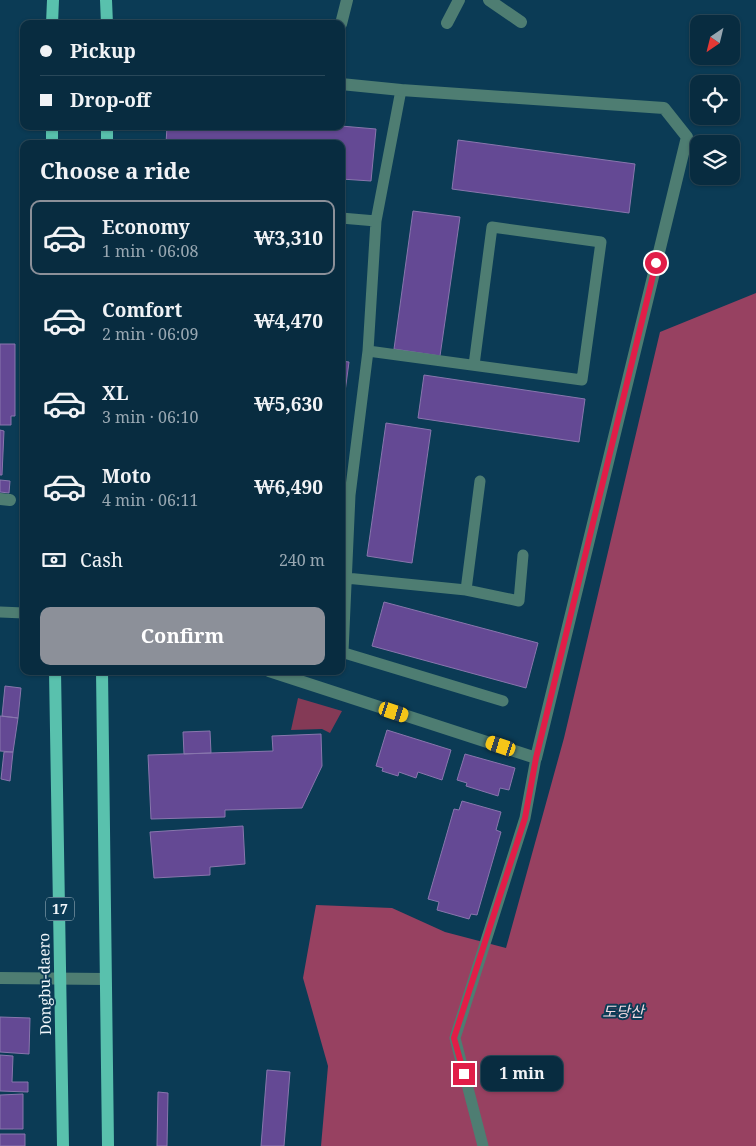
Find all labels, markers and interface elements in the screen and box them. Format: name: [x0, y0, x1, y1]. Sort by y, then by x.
north arrow: [690, 15, 740, 65]
map controls: [690, 15, 740, 185]
text: Pickup: [70, 38, 136, 64]
button: locate: [690, 75, 740, 125]
text: Drop-off: [70, 87, 150, 113]
button: layers: [690, 135, 740, 185]
text: Choose a ride: [40, 155, 190, 185]
text: Economy: [102, 214, 190, 240]
icon: car: [42, 215, 87, 260]
text: ₩3,310: [254, 225, 323, 251]
text: 1 min · 06:08: [102, 240, 198, 262]
route start: [645, 252, 667, 274]
text: Comfort: [102, 297, 182, 323]
icon: car: [42, 298, 87, 343]
text: ₩4,470: [254, 308, 323, 334]
text: 2 min · 06:09: [102, 323, 198, 345]
text: XL: [102, 380, 128, 406]
icon: car: [42, 381, 87, 426]
text: ₩5,630: [254, 391, 323, 417]
text: 3 min · 06:10: [102, 406, 198, 428]
text: Moto: [102, 463, 151, 489]
icon: car: [42, 464, 87, 509]
text: ₩6,490: [254, 474, 323, 500]
text: 4 min · 06:11: [102, 489, 198, 511]
icon: cash: [40, 546, 68, 574]
text: Cash: [80, 547, 123, 573]
text: 240 m: [279, 549, 325, 571]
button: Confirm: [40, 607, 325, 665]
car: [377, 700, 410, 724]
car: [484, 734, 517, 758]
road number: 17: [46, 898, 74, 921]
street label: Dongbu-daero: [33, 933, 55, 1035]
park label: 도당산: [602, 1001, 646, 1021]
callout: 1 min: [482, 1056, 564, 1092]
text: 1 min: [499, 1062, 545, 1084]
route end: [453, 1063, 475, 1085]

